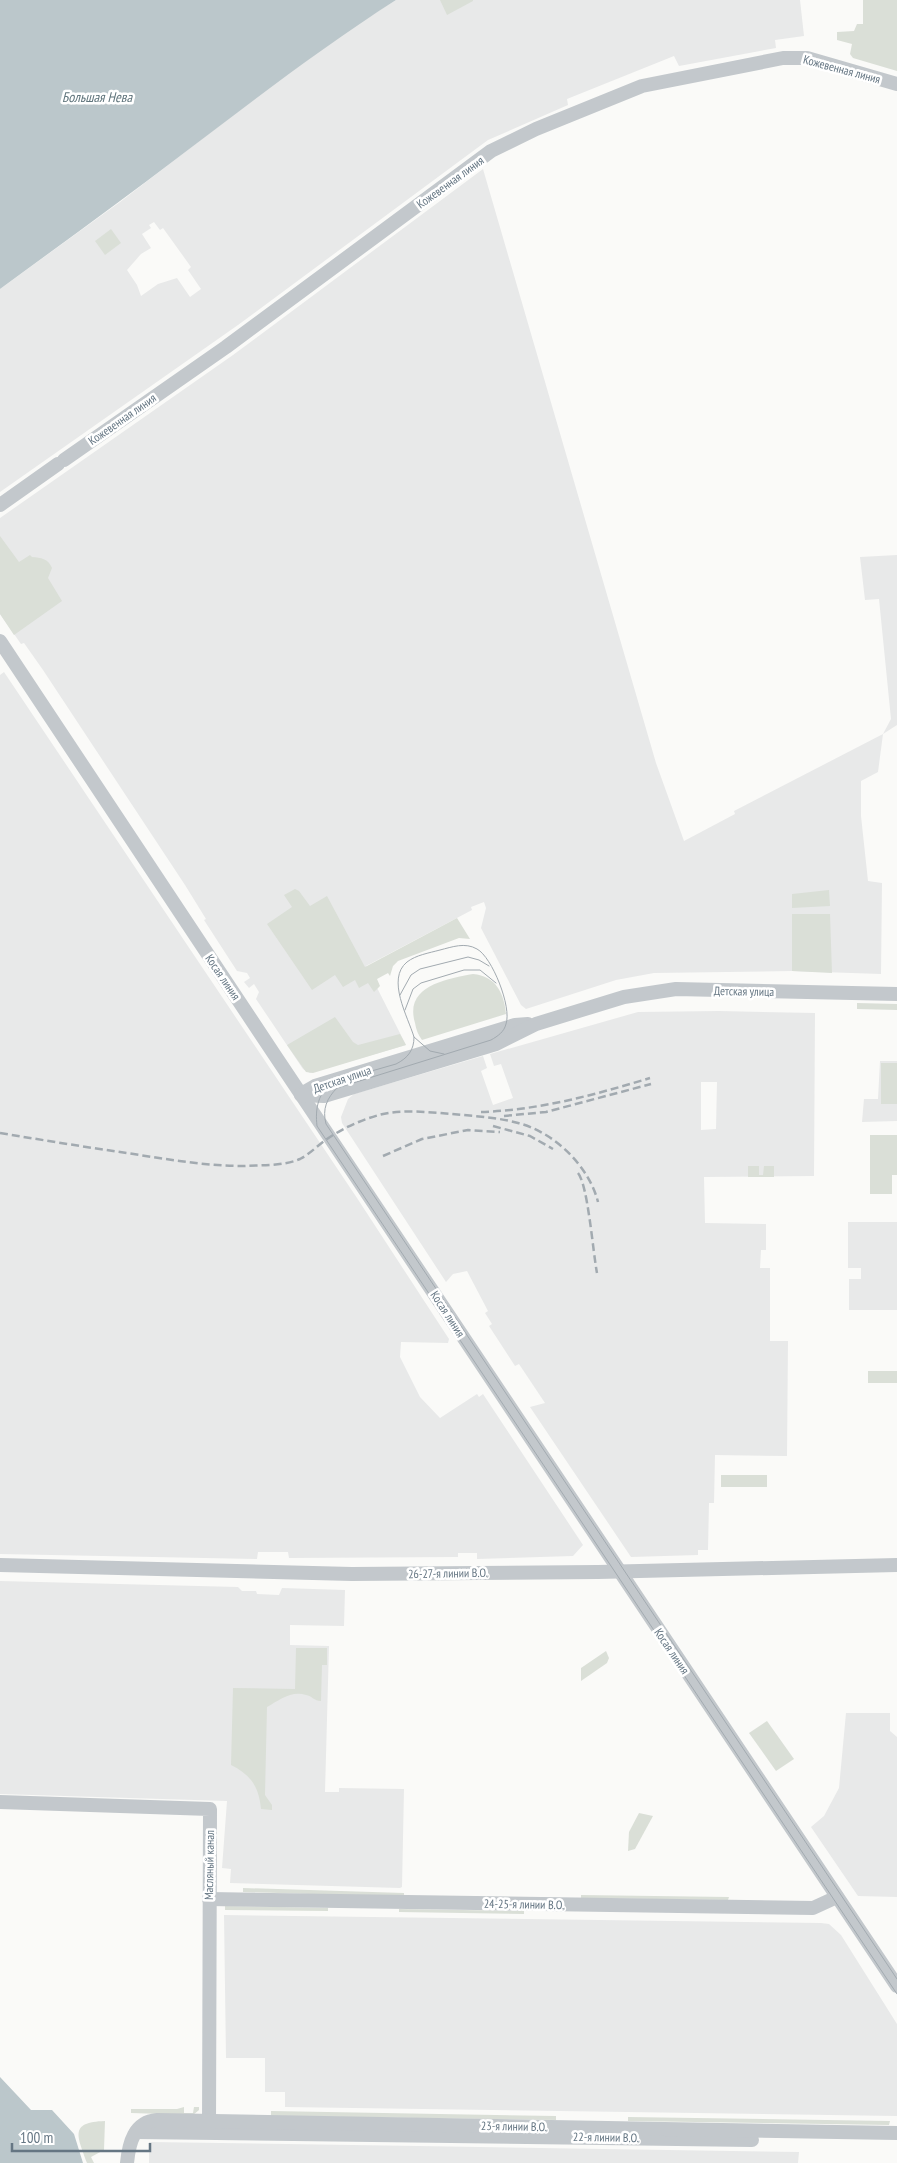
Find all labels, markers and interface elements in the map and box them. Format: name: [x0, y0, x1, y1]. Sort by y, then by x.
street label: Кожевенная линия: [802, 51, 883, 87]
water label: Большая Нева: [62, 88, 133, 106]
street label: Кожевенная линия: [414, 152, 487, 211]
street label: Кожевенная линия: [85, 390, 159, 448]
street label: Косая линия: [202, 951, 244, 1003]
street label: Детская улица: [714, 983, 775, 999]
street label: Детская улица: [311, 1062, 373, 1096]
street label: Косая линия: [428, 1288, 469, 1340]
street label: 26-27-я линии В.О.: [408, 1565, 488, 1581]
street label: Косая линия: [651, 1625, 693, 1677]
street label: Масляный канал: [201, 1830, 217, 1900]
street label: 24-25-я линии В.О.: [484, 1896, 564, 1912]
street label: 23-я линии В.О.: [481, 2118, 547, 2134]
scale bar: [12, 2120, 150, 2152]
text: 100 m: [20, 2128, 53, 2147]
street label: 22-я линии В.О.: [573, 2129, 639, 2145]

